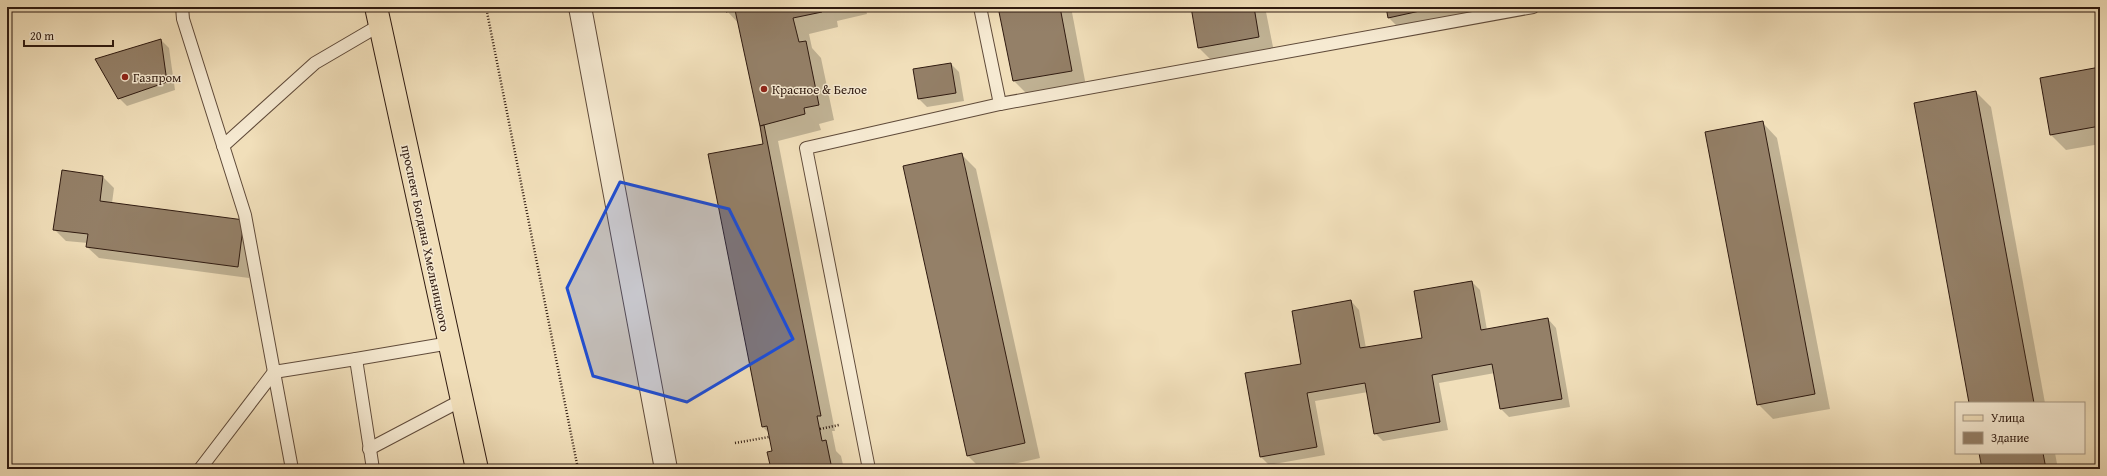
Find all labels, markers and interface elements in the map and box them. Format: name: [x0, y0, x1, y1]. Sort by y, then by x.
scale bar: [24, 22, 113, 48]
text: 20 m: [30, 27, 54, 44]
place label: Газпром: [133, 68, 181, 87]
marker: Газпром: [120, 72, 130, 82]
place label: Красное & Белое: [772, 80, 867, 99]
marker: Красное & Белое: [759, 84, 769, 94]
street label: проспект Богдана Хмельницкого: [396, 143, 455, 334]
legend: [1955, 402, 2085, 454]
text: Улица: [1991, 409, 2025, 426]
text: Здание: [1991, 429, 2030, 446]

